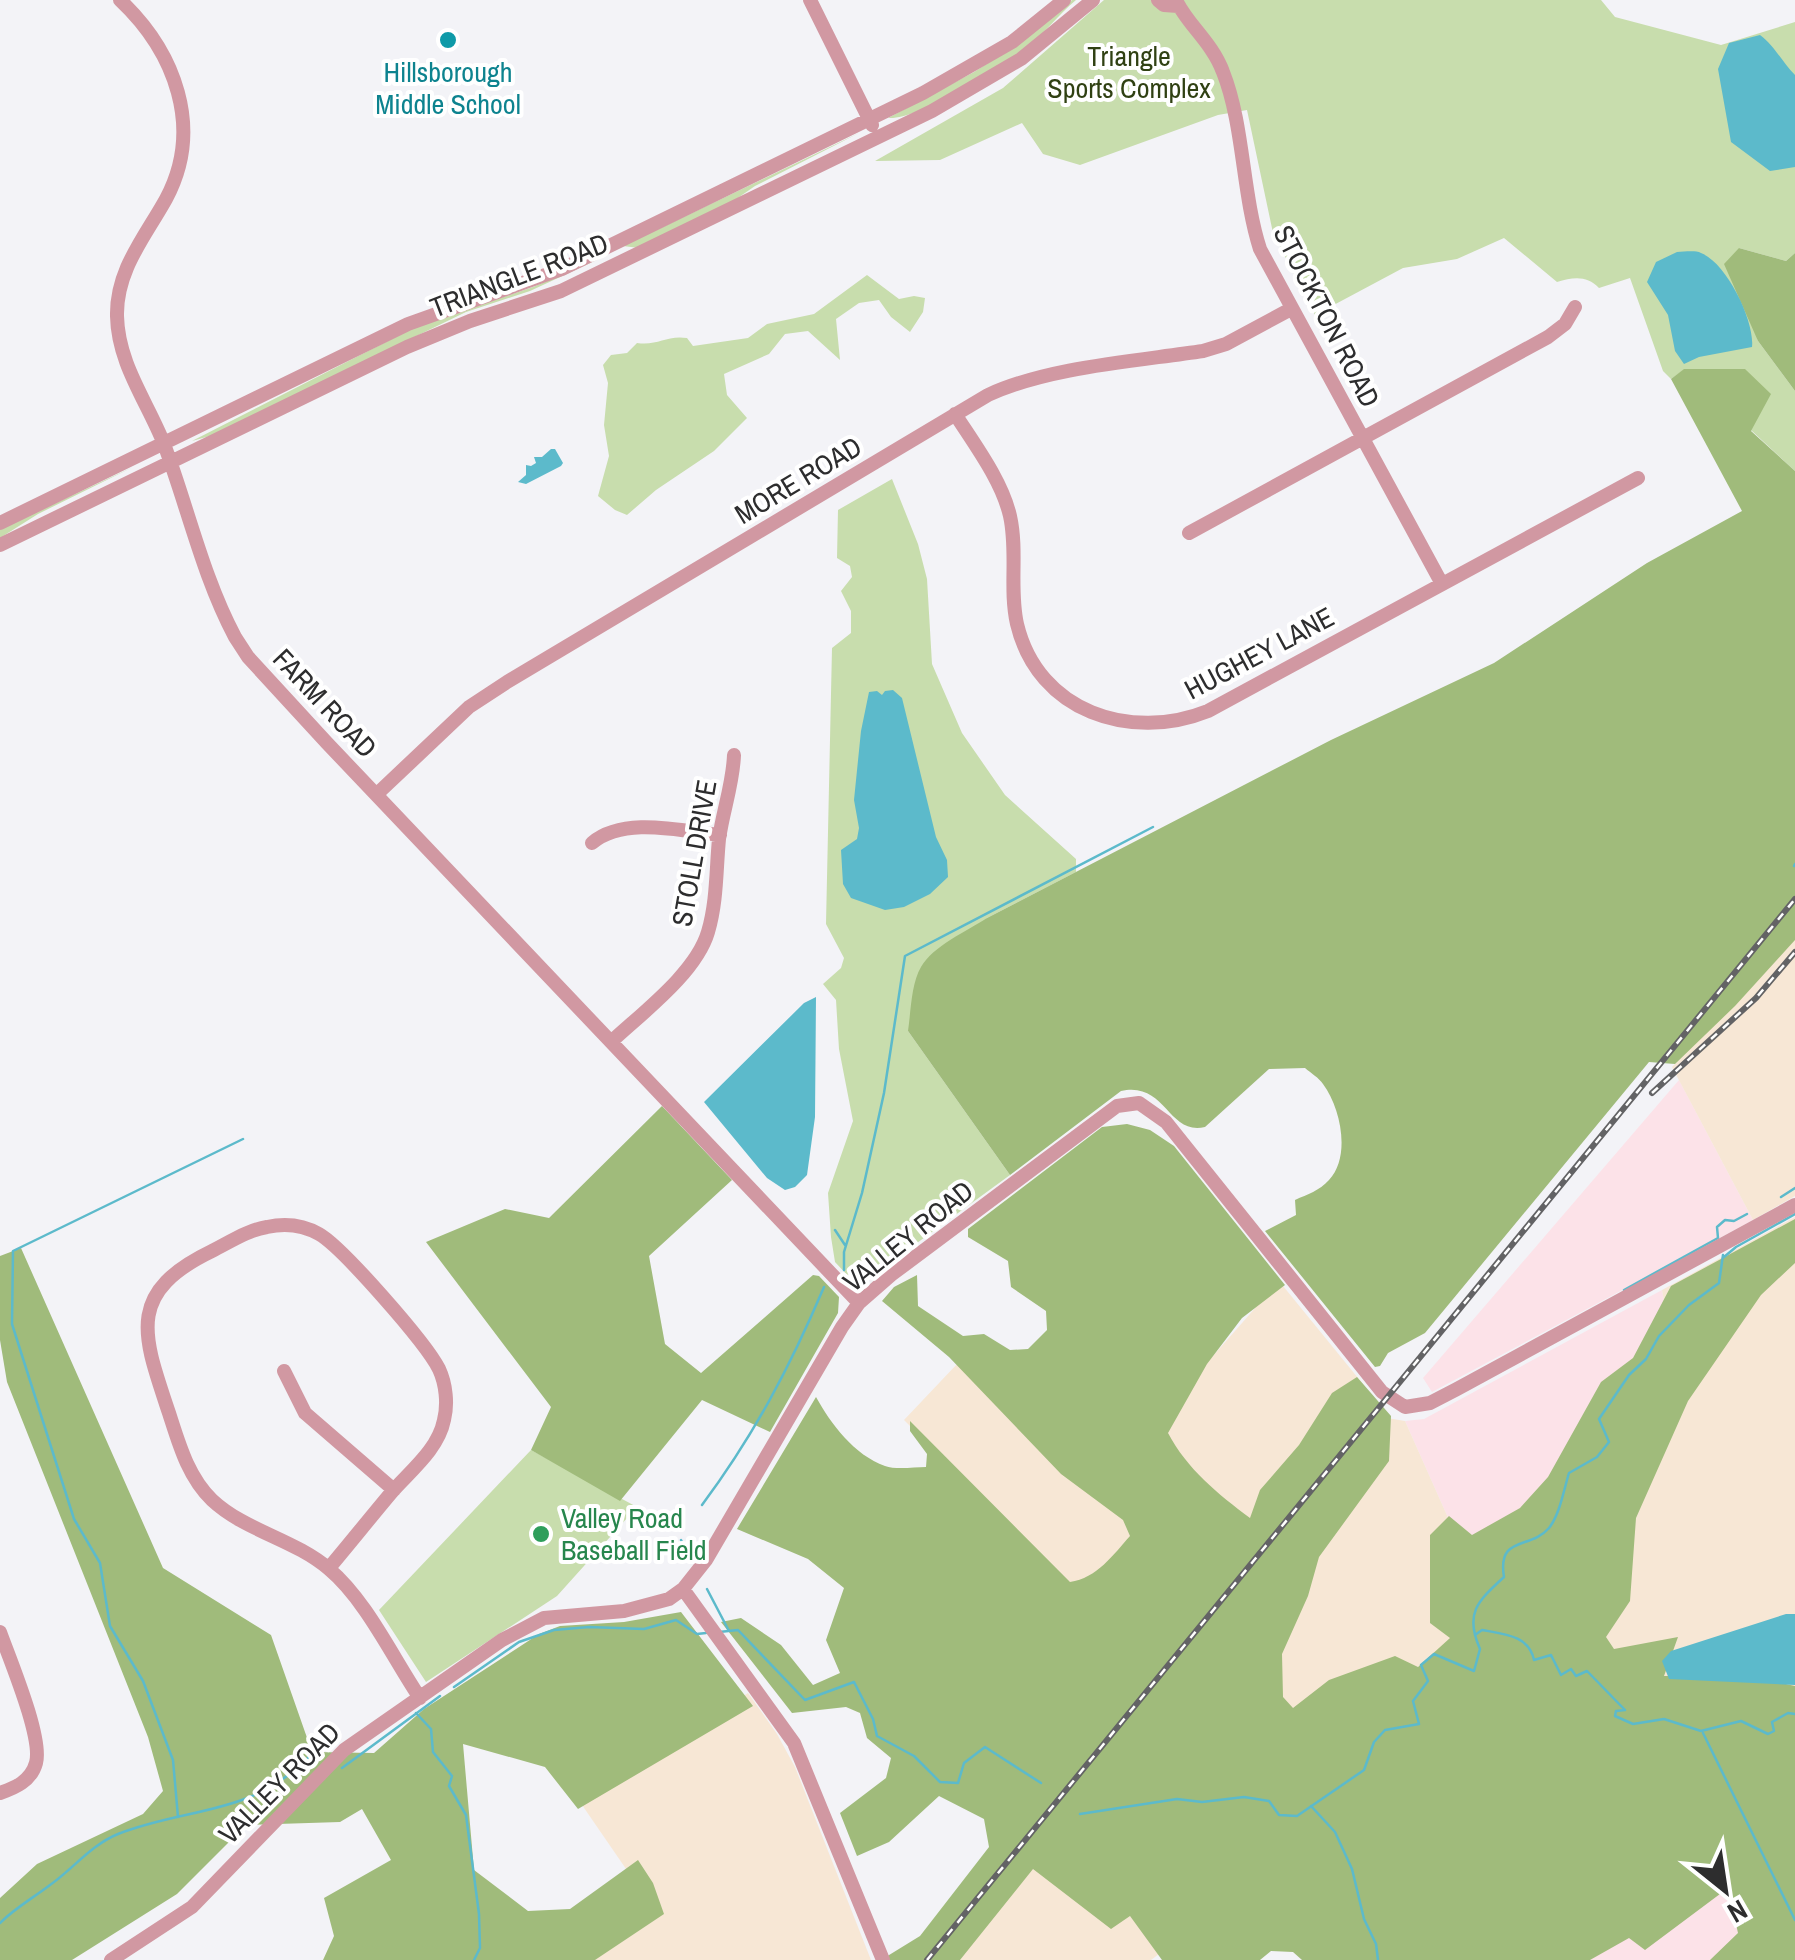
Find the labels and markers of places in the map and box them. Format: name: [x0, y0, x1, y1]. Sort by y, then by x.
marker: Hillsborough Middle School: [437, 29, 459, 51]
place label: Hillsborough Middle School: [375, 53, 521, 123]
place label: Valley Road Baseball Field: [561, 1499, 707, 1569]
marker: Valley Road Baseball Field: [530, 1523, 552, 1545]

